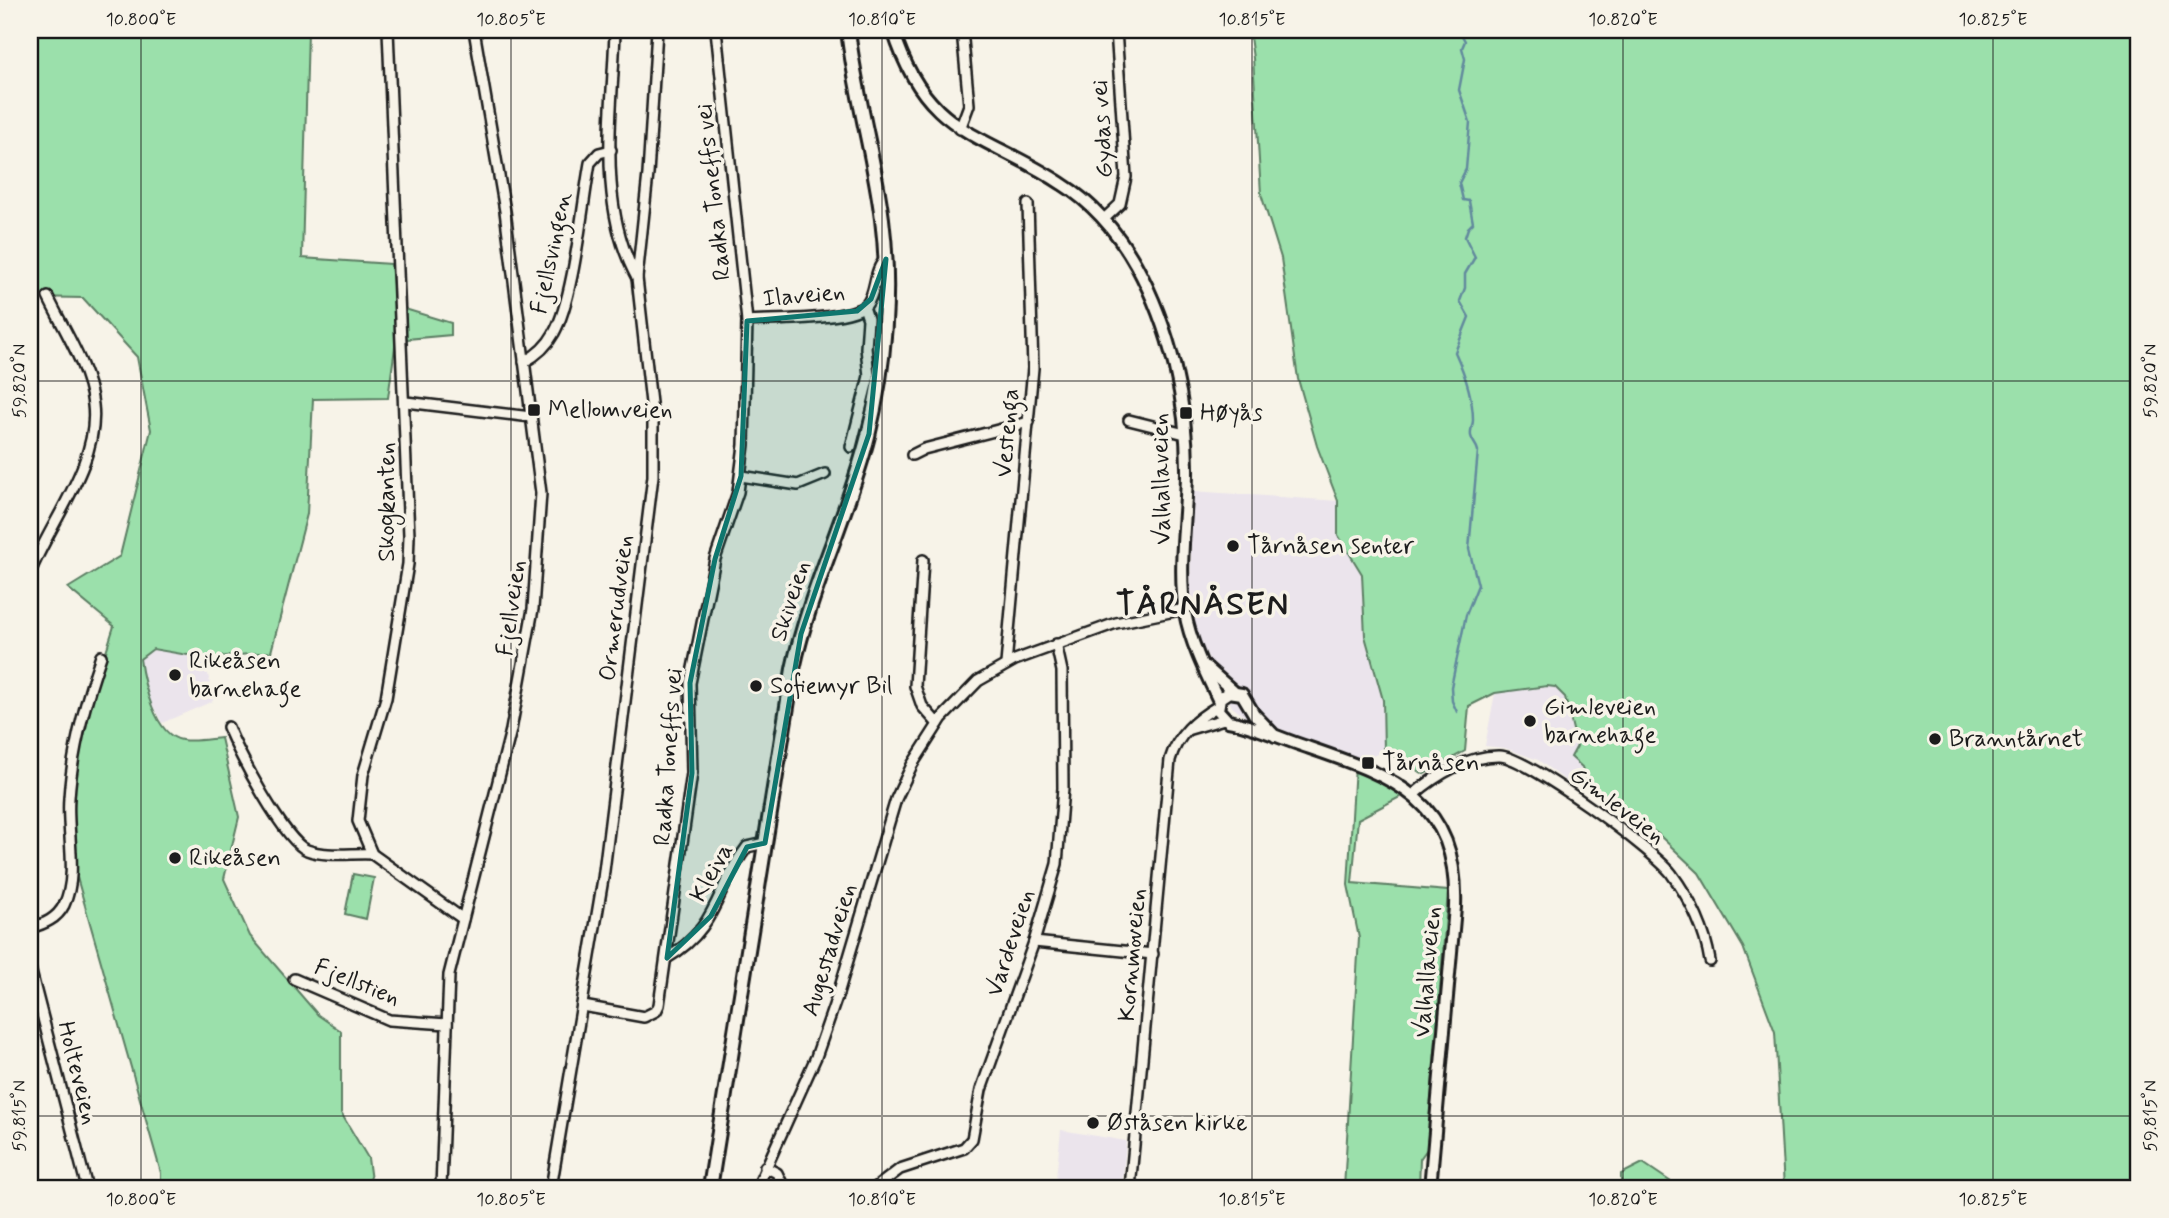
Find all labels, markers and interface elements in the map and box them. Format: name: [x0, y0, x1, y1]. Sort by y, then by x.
text: 10.800°E: [106, 8, 176, 32]
text: 10.805°E: [476, 8, 546, 32]
text: 10.810°E: [848, 8, 916, 32]
text: 10.815°E: [1218, 8, 1286, 32]
text: 10.820°E: [1588, 8, 1658, 32]
text: 10.825°E: [1959, 8, 2027, 32]
street label: Gydas vei: [1085, 79, 1121, 179]
street label: Radka Toneffs vei: [689, 102, 739, 282]
street label: Fjellsvingen: [524, 189, 583, 317]
street label: Ilaveien: [762, 277, 846, 315]
text: 59.820°N: [8, 344, 32, 418]
text: 59.820°N: [2139, 344, 2163, 418]
street label: Vestenga: [989, 387, 1030, 479]
place label: Mellomveien: [548, 395, 673, 426]
place label: Høyås: [1200, 398, 1263, 429]
marker: Mellomveien: [526, 402, 542, 418]
marker: Høyås: [1178, 405, 1194, 421]
street label: Valhallaveien: [1145, 413, 1179, 545]
street label: Skogkanten: [372, 442, 405, 562]
place label: Tårnåsen senter: [1247, 531, 1415, 562]
street label: Ormerudveien: [593, 533, 641, 683]
marker: Tårnåsen senter: [1225, 538, 1241, 554]
street label: Skiveien: [763, 557, 819, 645]
street label: Fjellveien: [490, 558, 534, 658]
district label: TÅRNÅSEN: [1116, 584, 1290, 626]
place label: Rikeåsen barnehage: [189, 646, 302, 708]
marker: Rikeåsen barnehage: [167, 667, 183, 683]
street label: Radka Toneffs vei: [647, 667, 691, 847]
place label: Sofiemyr Bil: [770, 671, 893, 702]
marker: Sofiemyr Bil: [748, 678, 764, 694]
place label: Gimleveien barnehage: [1544, 692, 1657, 754]
marker: Gimleveien barnehage: [1522, 713, 1538, 729]
place label: Branntårnet: [1949, 724, 2083, 755]
marker: Branntårnet: [1927, 731, 1943, 747]
place label: Tårnåsen: [1382, 748, 1479, 779]
marker: Tårnåsen: [1360, 755, 1376, 771]
street label: Gimleveien: [1563, 760, 1671, 852]
street label: Kleiva: [683, 838, 741, 908]
place label: Rikeåsen: [189, 843, 281, 874]
marker: Rikeåsen: [167, 850, 183, 866]
street label: Augestadveien: [795, 880, 865, 1020]
street label: Vardeveien: [979, 885, 1043, 1001]
street label: Kornmoveien: [1112, 887, 1154, 1023]
street label: Valhallaveien: [1407, 905, 1449, 1039]
street label: Fjellstien: [310, 952, 404, 1014]
street label: Holteveien: [49, 1018, 105, 1128]
text: 59.815°N: [8, 1080, 32, 1152]
text: 59.815°N: [2139, 1080, 2163, 1152]
place label: Øståsen kirke: [1107, 1108, 1247, 1139]
marker: Øståsen kirke: [1085, 1115, 1101, 1131]
text: 10.800°E: [106, 1188, 176, 1212]
text: 10.805°E: [476, 1188, 546, 1212]
text: 10.810°E: [848, 1188, 916, 1212]
text: 10.815°E: [1218, 1188, 1286, 1212]
text: 10.820°E: [1588, 1188, 1658, 1212]
text: 10.825°E: [1959, 1188, 2027, 1212]

